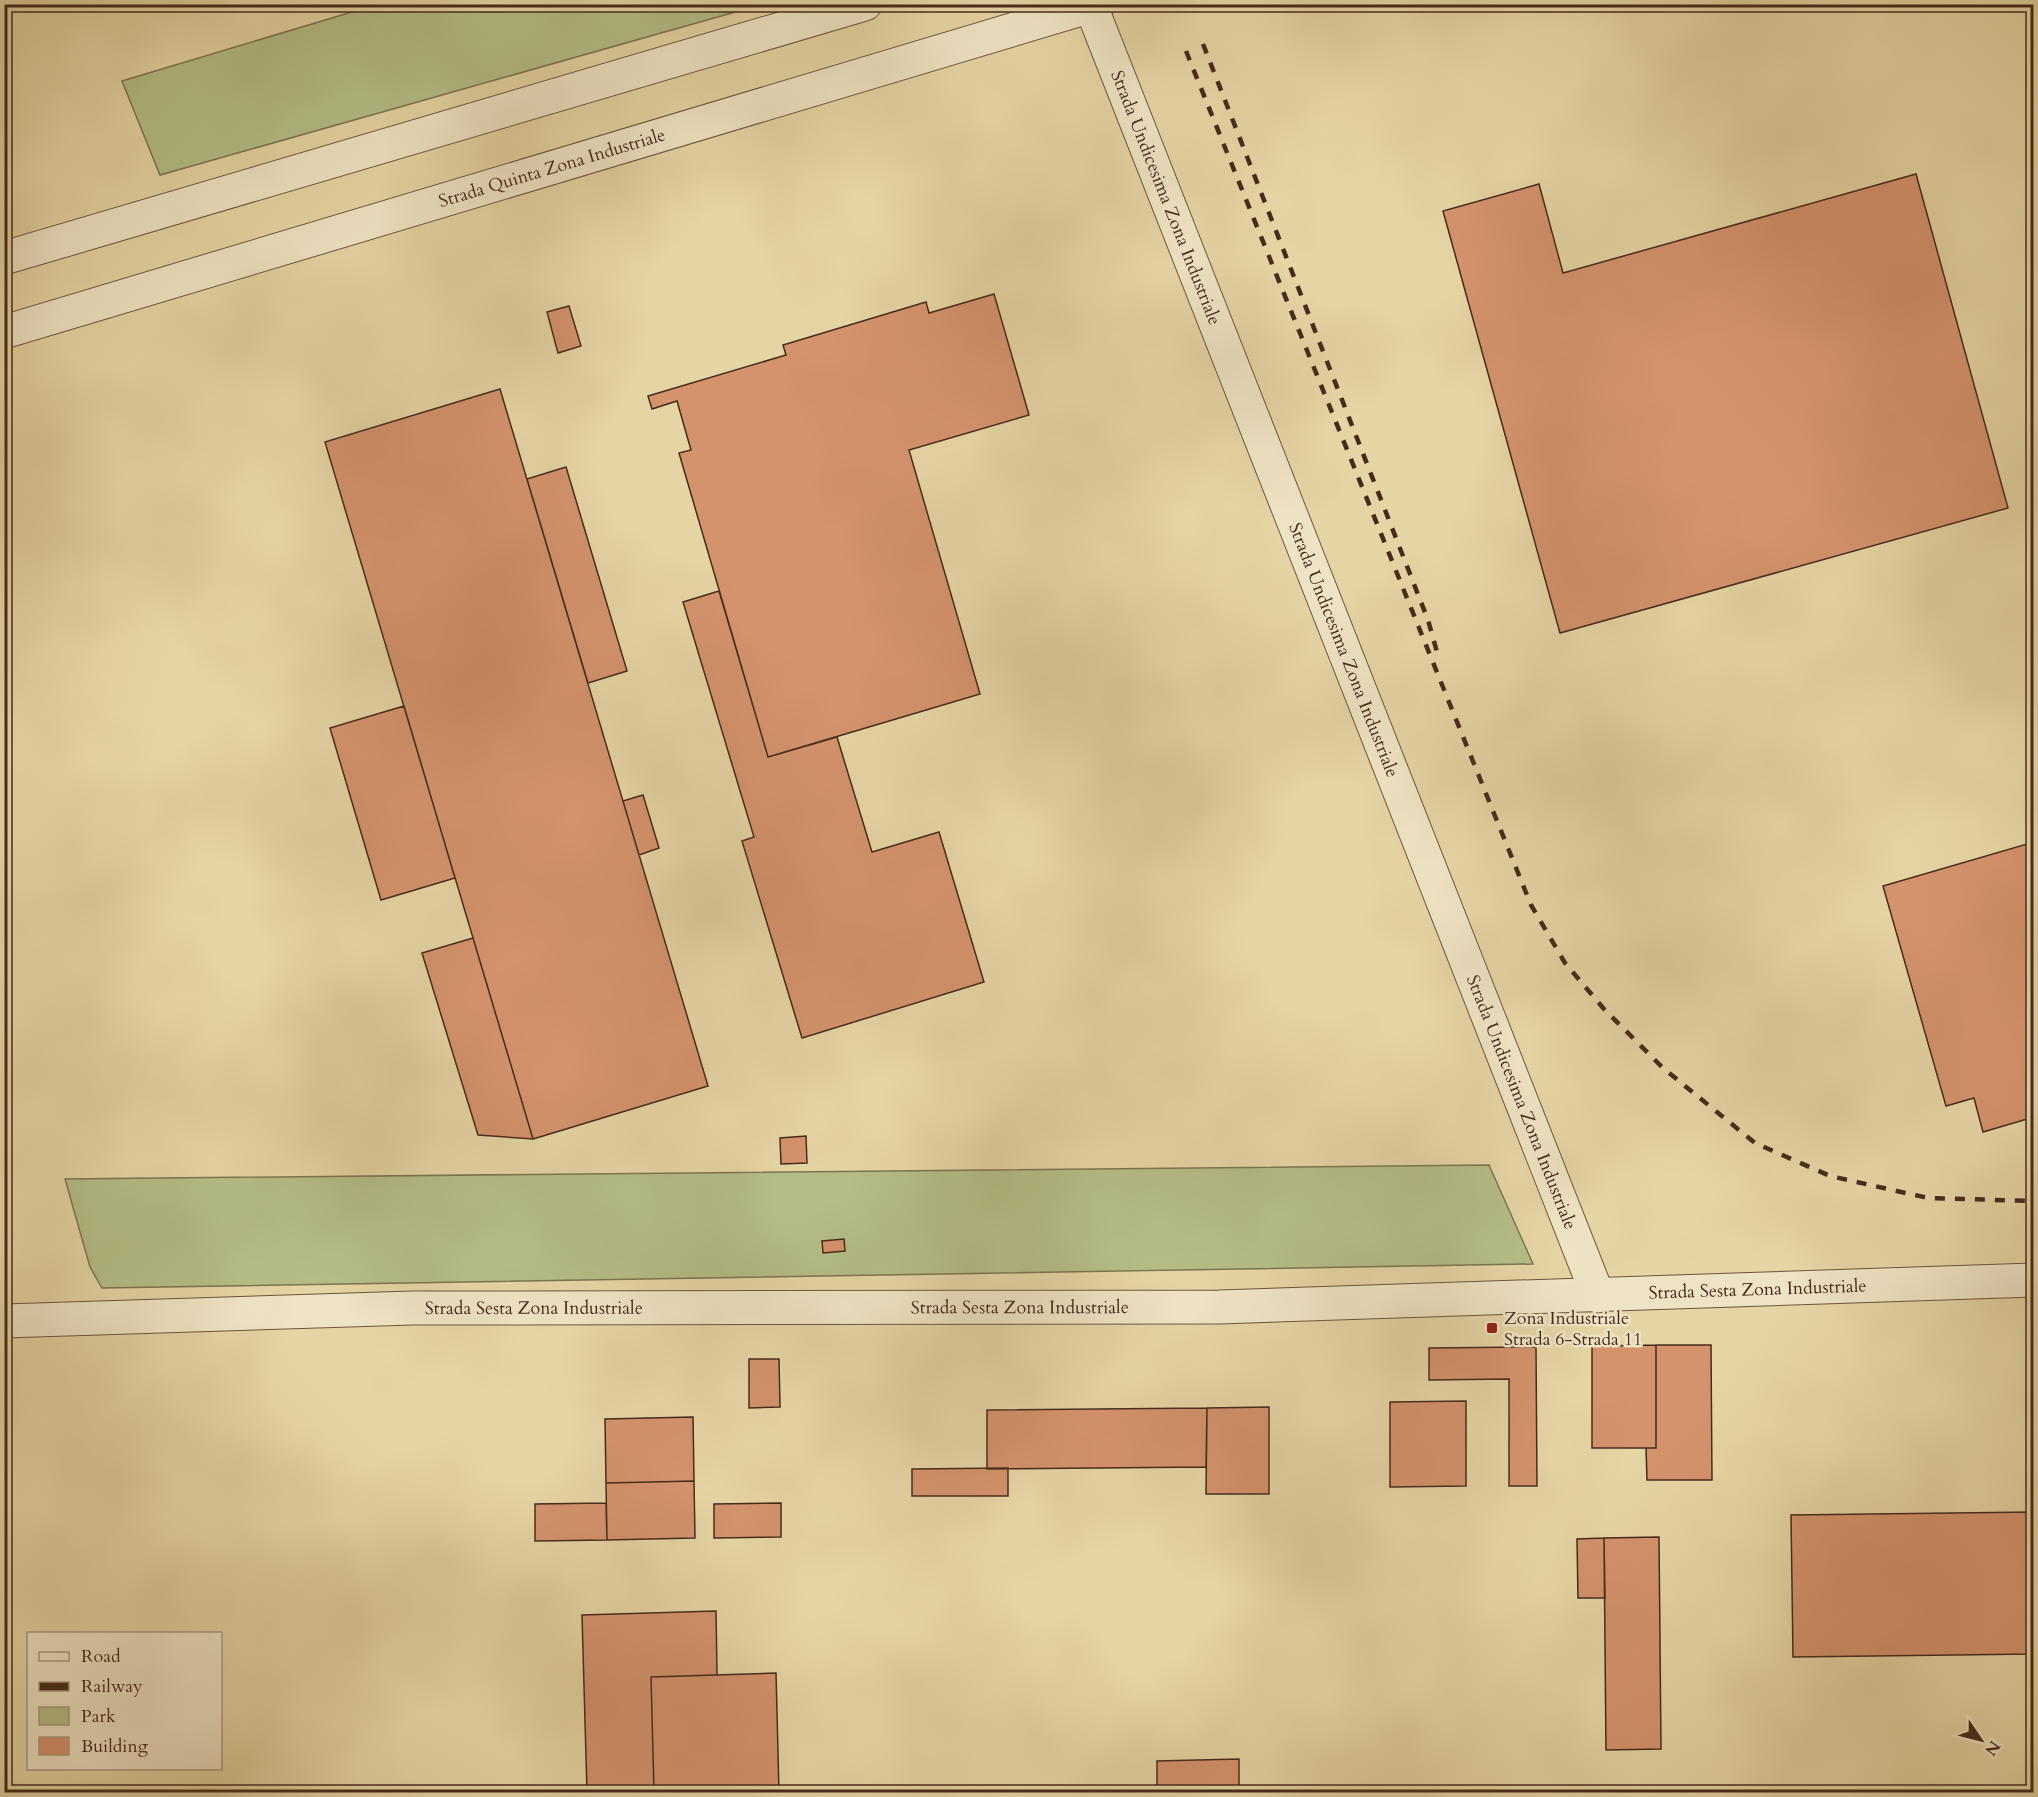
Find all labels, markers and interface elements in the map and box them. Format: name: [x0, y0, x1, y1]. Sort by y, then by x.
street label: Strada Undicesima Zona Industriale: [1105, 67, 1227, 328]
street label: Strada Quinta Zona Industriale: [435, 122, 668, 214]
street label: Strada Undicesima Zona Industriale: [1283, 519, 1405, 781]
street label: Strada Undicesima Zona Industriale: [1460, 971, 1583, 1233]
street label: Strada Sesta Zona Industriale: [1648, 1273, 1867, 1305]
street label: Strada Sesta Zona Industriale: [425, 1295, 643, 1320]
street label: Strada Sesta Zona Industriale: [911, 1295, 1129, 1320]
place label: Zona Industriale Strada 6-Strada 11: [1504, 1306, 1642, 1352]
marker: Zona Industriale Strada 6-Strada 11: [1485, 1321, 1499, 1335]
legend: [27, 1632, 222, 1770]
text: Road: [81, 1644, 121, 1669]
text: Railway: [81, 1674, 143, 1699]
text: Park: [81, 1704, 116, 1729]
north arrow: [1951, 1710, 2011, 1770]
text: Building: [81, 1734, 149, 1759]
text: N: [1979, 1736, 2005, 1760]

